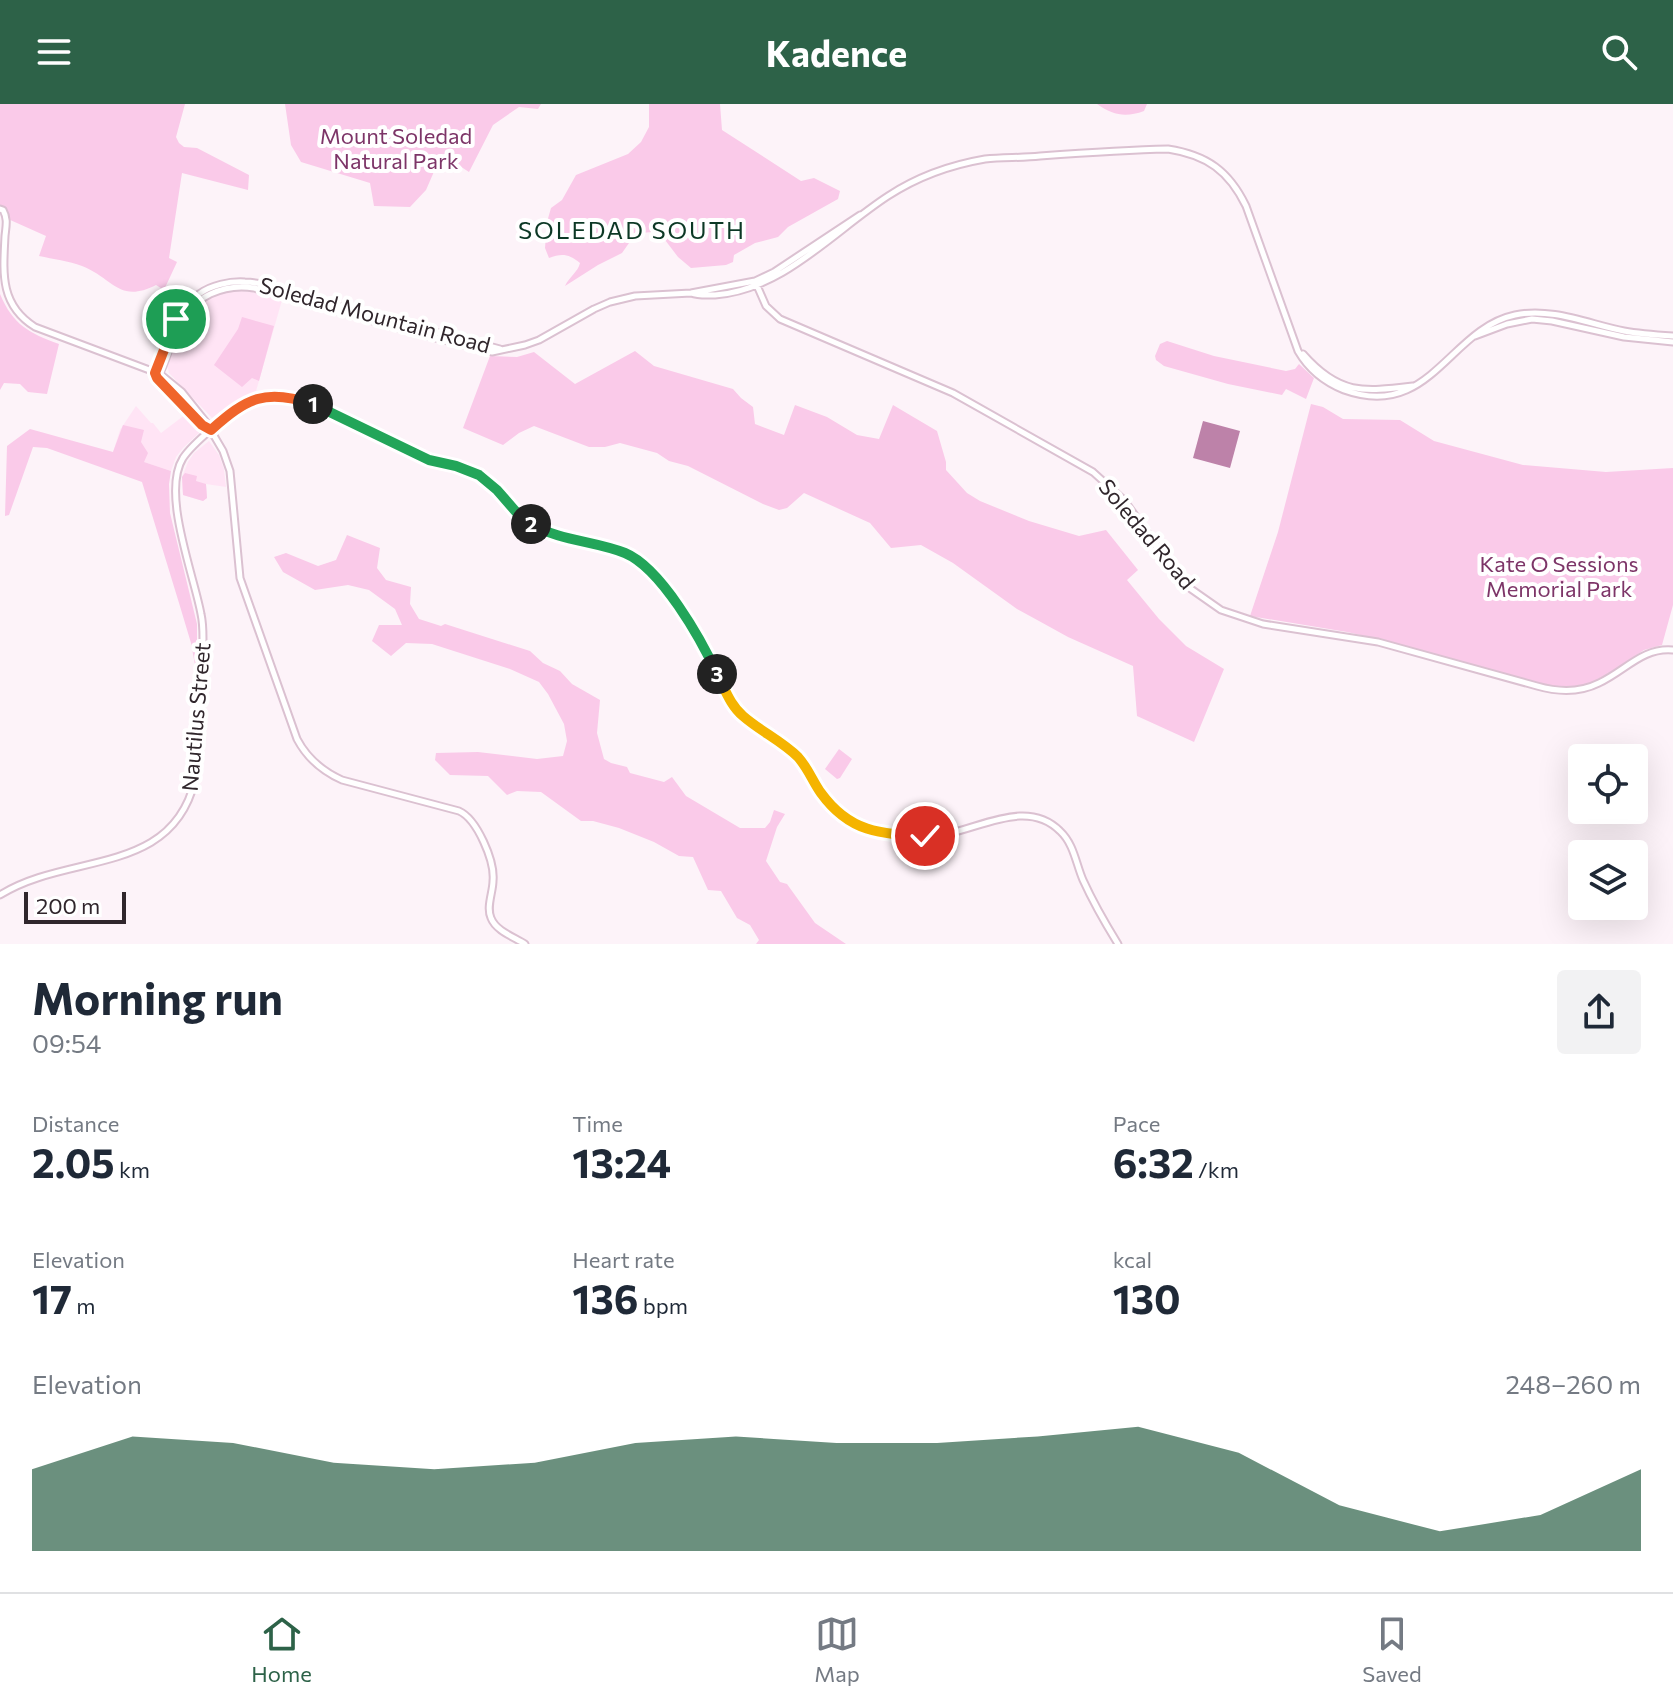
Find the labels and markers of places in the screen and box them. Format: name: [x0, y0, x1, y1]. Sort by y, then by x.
pin: [142, 285, 210, 353]
pin: 1: [293, 384, 333, 424]
pin: 2: [511, 504, 551, 544]
pin: 3: [697, 654, 737, 694]
pin: [891, 802, 959, 870]

